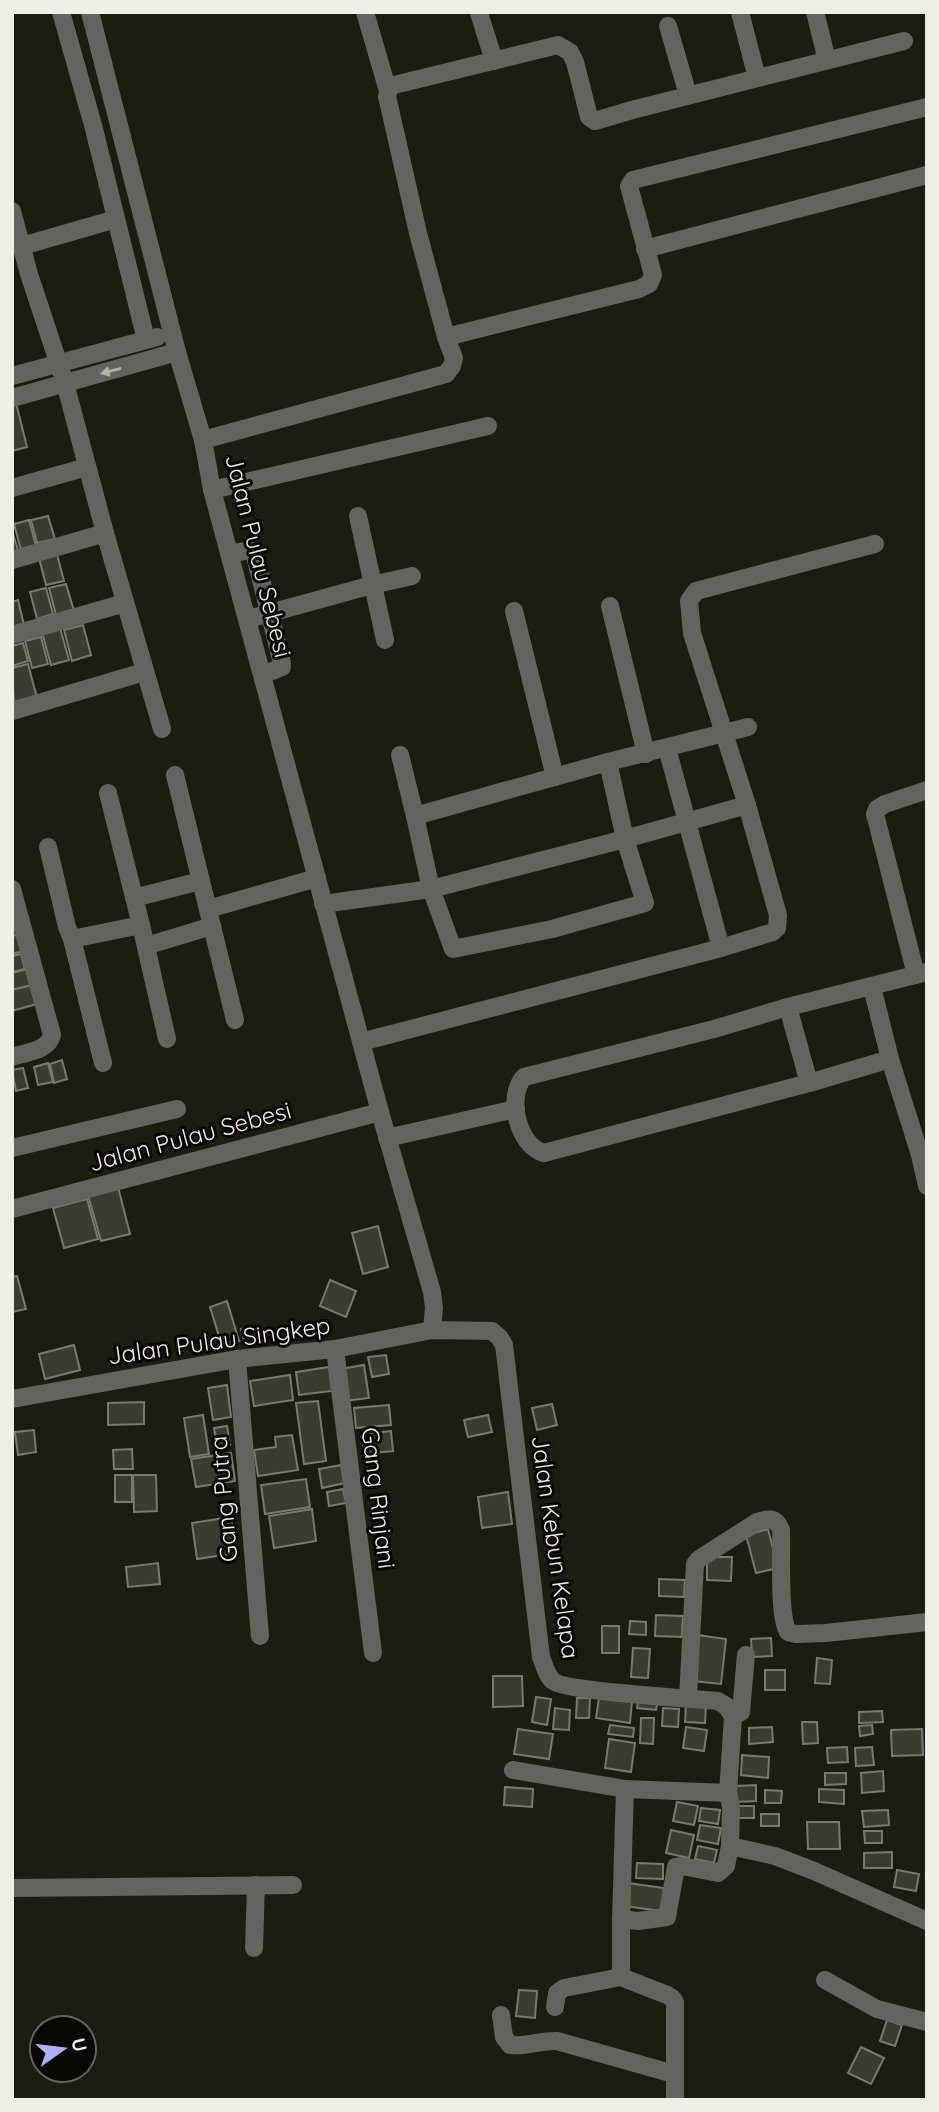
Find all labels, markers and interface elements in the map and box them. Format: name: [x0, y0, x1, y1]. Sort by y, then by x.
one-way arrow: [101, 366, 122, 376]
street label: Jalan Pulau Sebesi: [219, 451, 299, 660]
street label: Jalan Pulau Sebesi: [85, 1095, 294, 1177]
street label: Jalan Pulau Singkep: [106, 1310, 332, 1370]
street label: Gang Rinjani: [355, 1426, 403, 1570]
street label: Jalan Kebun Kelapa: [525, 1433, 587, 1660]
street label: Gang Putra: [203, 1435, 243, 1563]
north arrow: [28, 2014, 98, 2084]
text: U: [66, 2035, 93, 2054]

